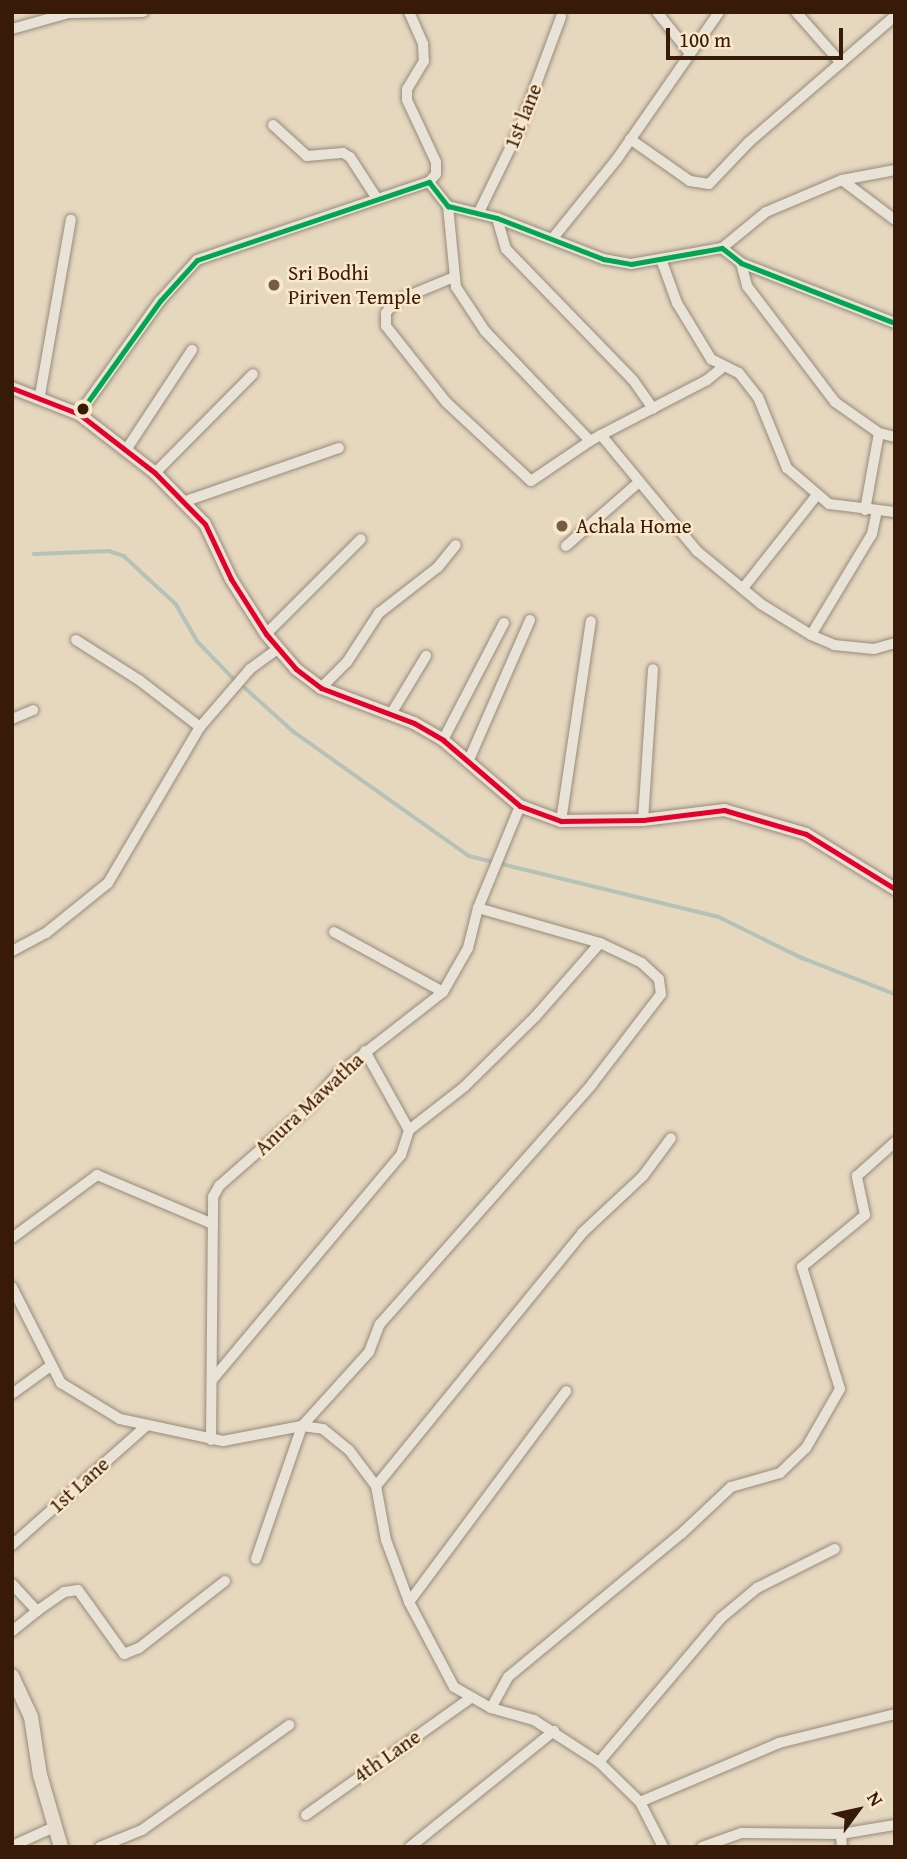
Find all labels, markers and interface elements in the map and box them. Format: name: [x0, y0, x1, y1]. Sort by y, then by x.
scale bar: [669, 14, 846, 58]
text: 100 m: [679, 24, 731, 55]
street label: 1st lane: [499, 80, 547, 152]
place label: Sri Bodhi Piriven Temple: [288, 260, 421, 310]
marker: Sri Bodhi Piriven Temple: [266, 277, 282, 293]
unlabelled marker: [76, 402, 90, 416]
place label: Achala Home: [576, 513, 692, 539]
marker: Achala Home: [554, 518, 570, 534]
street label: Anura Mawatha: [249, 1047, 369, 1161]
street label: 1st Lane: [44, 1451, 114, 1519]
street label: 4th Lane: [349, 1724, 425, 1788]
north arrow: [823, 1775, 893, 1845]
text: N: [860, 1786, 891, 1812]

